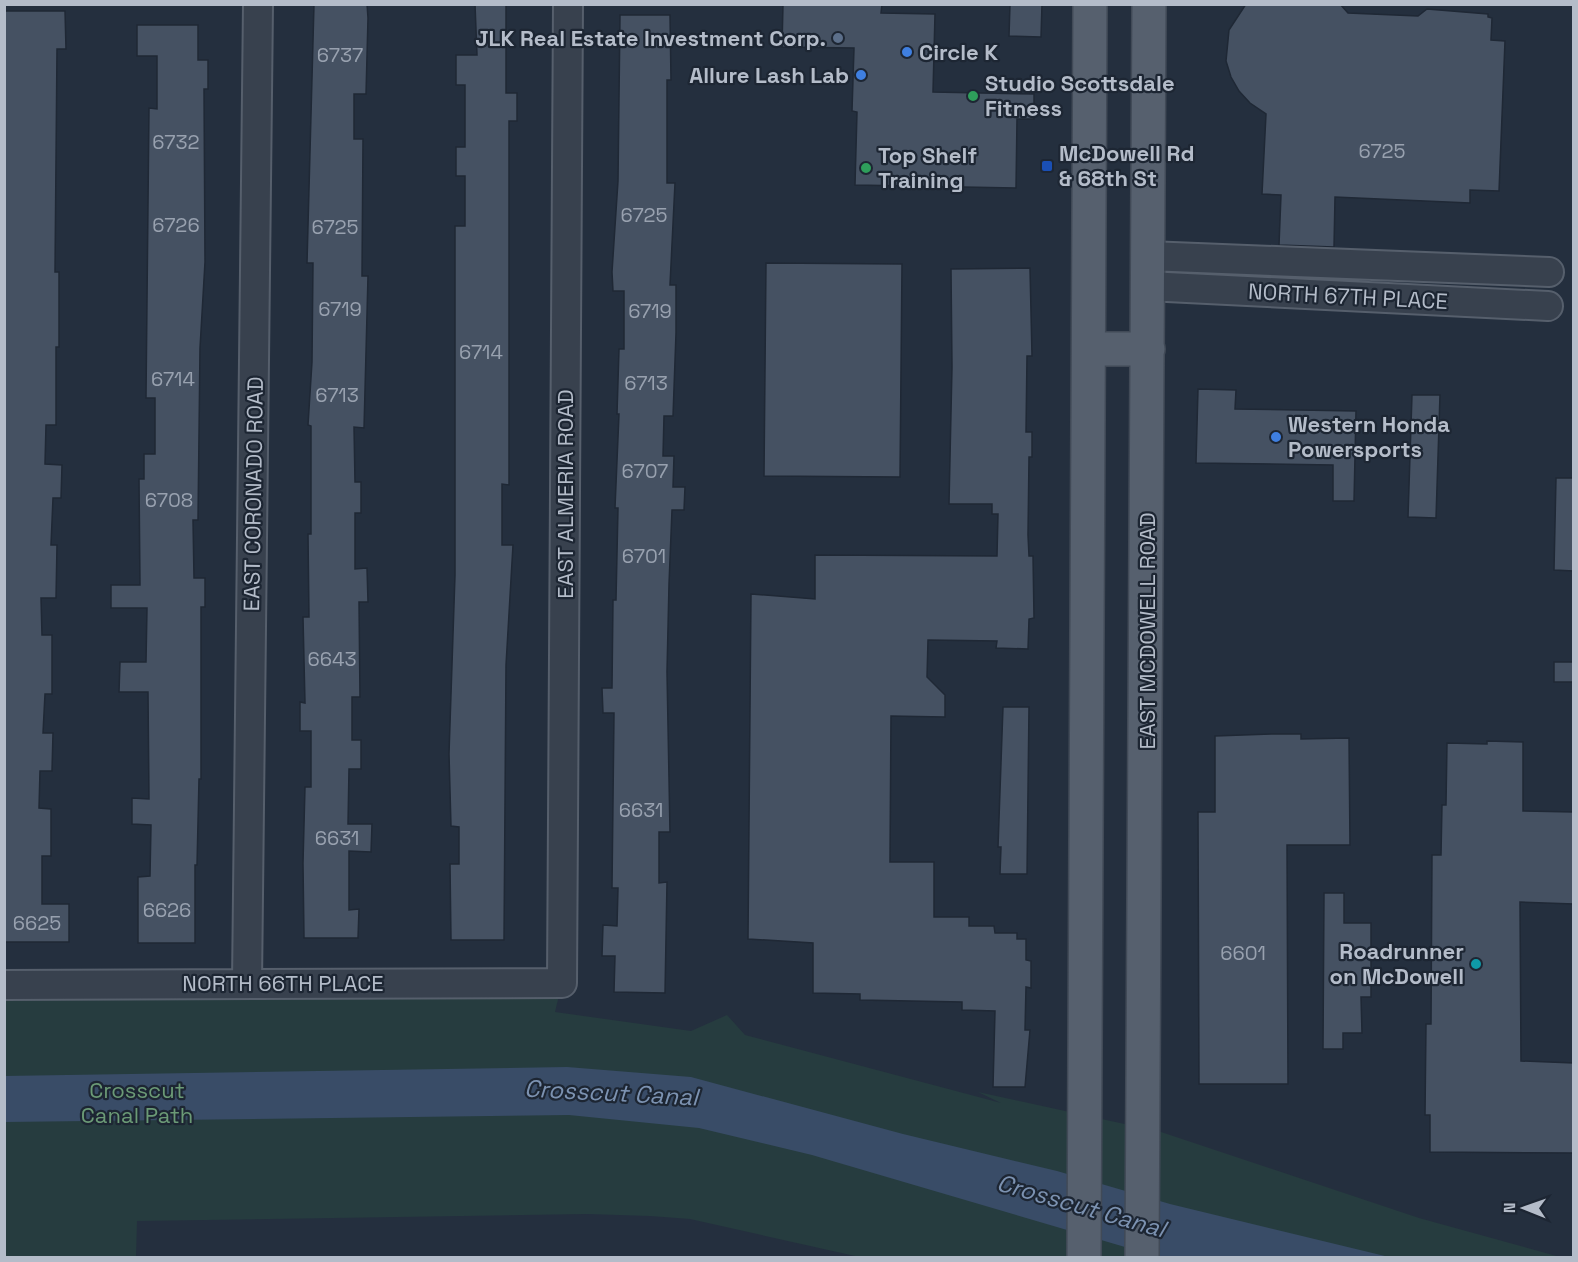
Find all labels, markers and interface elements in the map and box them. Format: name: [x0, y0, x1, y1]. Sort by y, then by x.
place label: JLK Real Estate Investment Corp.: [475, 24, 826, 52]
marker: JLK Real Estate Investment Corp.: [831, 31, 845, 45]
place label: Circle K: [919, 38, 998, 66]
house number: 6737: [317, 42, 363, 68]
marker: Circle K: [900, 45, 914, 59]
place label: Allure Lash Lab: [689, 61, 849, 89]
marker: Allure Lash Lab: [854, 68, 868, 82]
place label: Studio Scottsdale Fitness: [985, 69, 1175, 122]
marker: Studio Scottsdale Fitness: [966, 89, 980, 103]
house number: 6732: [152, 129, 200, 155]
house number: 6725: [1358, 138, 1406, 164]
place label: McDowell Rd & 68th St: [1059, 139, 1195, 192]
place label: Top Shelf Training: [878, 141, 977, 194]
marker: McDowell Rd & 68th St: [1040, 159, 1054, 173]
marker: Top Shelf Training: [859, 161, 873, 175]
house number: 6725: [620, 202, 668, 228]
house number: 6726: [152, 212, 200, 238]
house number: 6725: [311, 214, 359, 240]
street label: NORTH 67TH PLACE: [1247, 277, 1449, 315]
house number: 6719: [318, 296, 362, 322]
house number: 6719: [628, 298, 672, 324]
house number: 6714: [459, 339, 503, 365]
house number: 6714: [151, 366, 195, 392]
house number: 6713: [624, 370, 668, 396]
street label: EAST CORONADO ROAD: [237, 376, 269, 612]
house number: 6713: [315, 382, 359, 408]
street label: EAST ALMERIA ROAD: [551, 389, 579, 599]
place label: Western Honda Powersports: [1288, 410, 1450, 463]
marker: Western Honda Powersports: [1269, 430, 1283, 444]
house number: 6707: [622, 458, 668, 484]
house number: 6708: [145, 487, 193, 513]
street label: EAST MCDOWELL ROAD: [1133, 513, 1161, 749]
house number: 6701: [622, 543, 666, 569]
house number: 6643: [307, 646, 357, 672]
house number: 6631: [619, 797, 663, 823]
house number: 6631: [315, 825, 359, 851]
house number: 6626: [143, 897, 191, 923]
house number: 6625: [13, 910, 61, 936]
place label: Roadrunner on McDowell: [1329, 937, 1464, 990]
house number: 6601: [1220, 940, 1266, 966]
marker: Roadrunner on McDowell: [1469, 957, 1483, 971]
street label: NORTH 66TH PLACE: [182, 969, 384, 997]
water label: Crosscut Canal: [523, 1072, 702, 1113]
park label: Crosscut Canal Path: [81, 1076, 193, 1129]
water label: Crosscut Canal: [993, 1167, 1172, 1245]
north arrow: [1494, 1178, 1554, 1238]
text: N: [1499, 1202, 1520, 1213]

